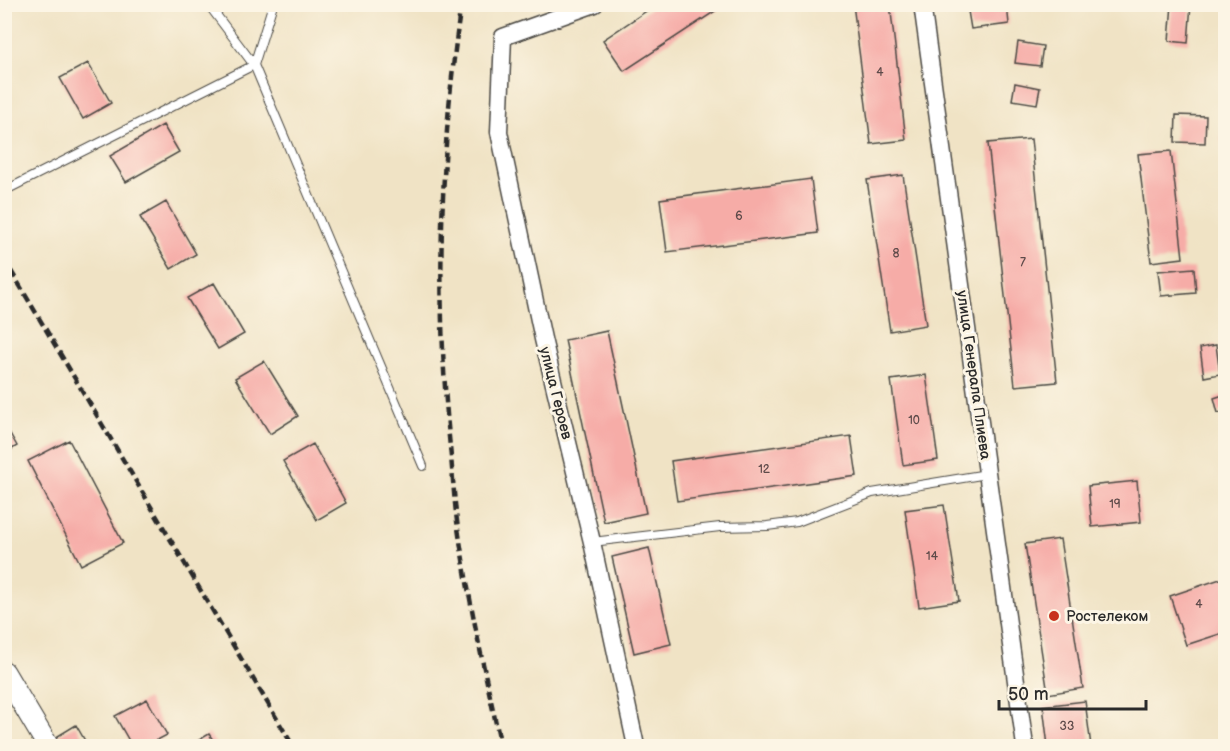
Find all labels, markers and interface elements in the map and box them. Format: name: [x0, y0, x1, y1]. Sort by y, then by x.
house number: 4: [876, 65, 884, 80]
house number: 6: [735, 209, 743, 224]
house number: 8: [893, 246, 900, 261]
house number: 7: [1020, 255, 1026, 270]
street label: улица Генерала Плиева: [952, 289, 995, 461]
street label: улица Героев: [535, 345, 576, 442]
house number: 10: [908, 413, 920, 428]
house number: 12: [758, 462, 770, 477]
house number: 19: [1109, 497, 1121, 512]
house number: 14: [926, 549, 939, 564]
house number: 4: [1195, 597, 1203, 612]
place label: Ростелеком: [1066, 607, 1148, 626]
marker: Ростелеком: [1047, 609, 1061, 623]
scale bar: [999, 673, 1146, 711]
text: 50 m: [1008, 684, 1049, 705]
house number: 33: [1060, 719, 1074, 734]

